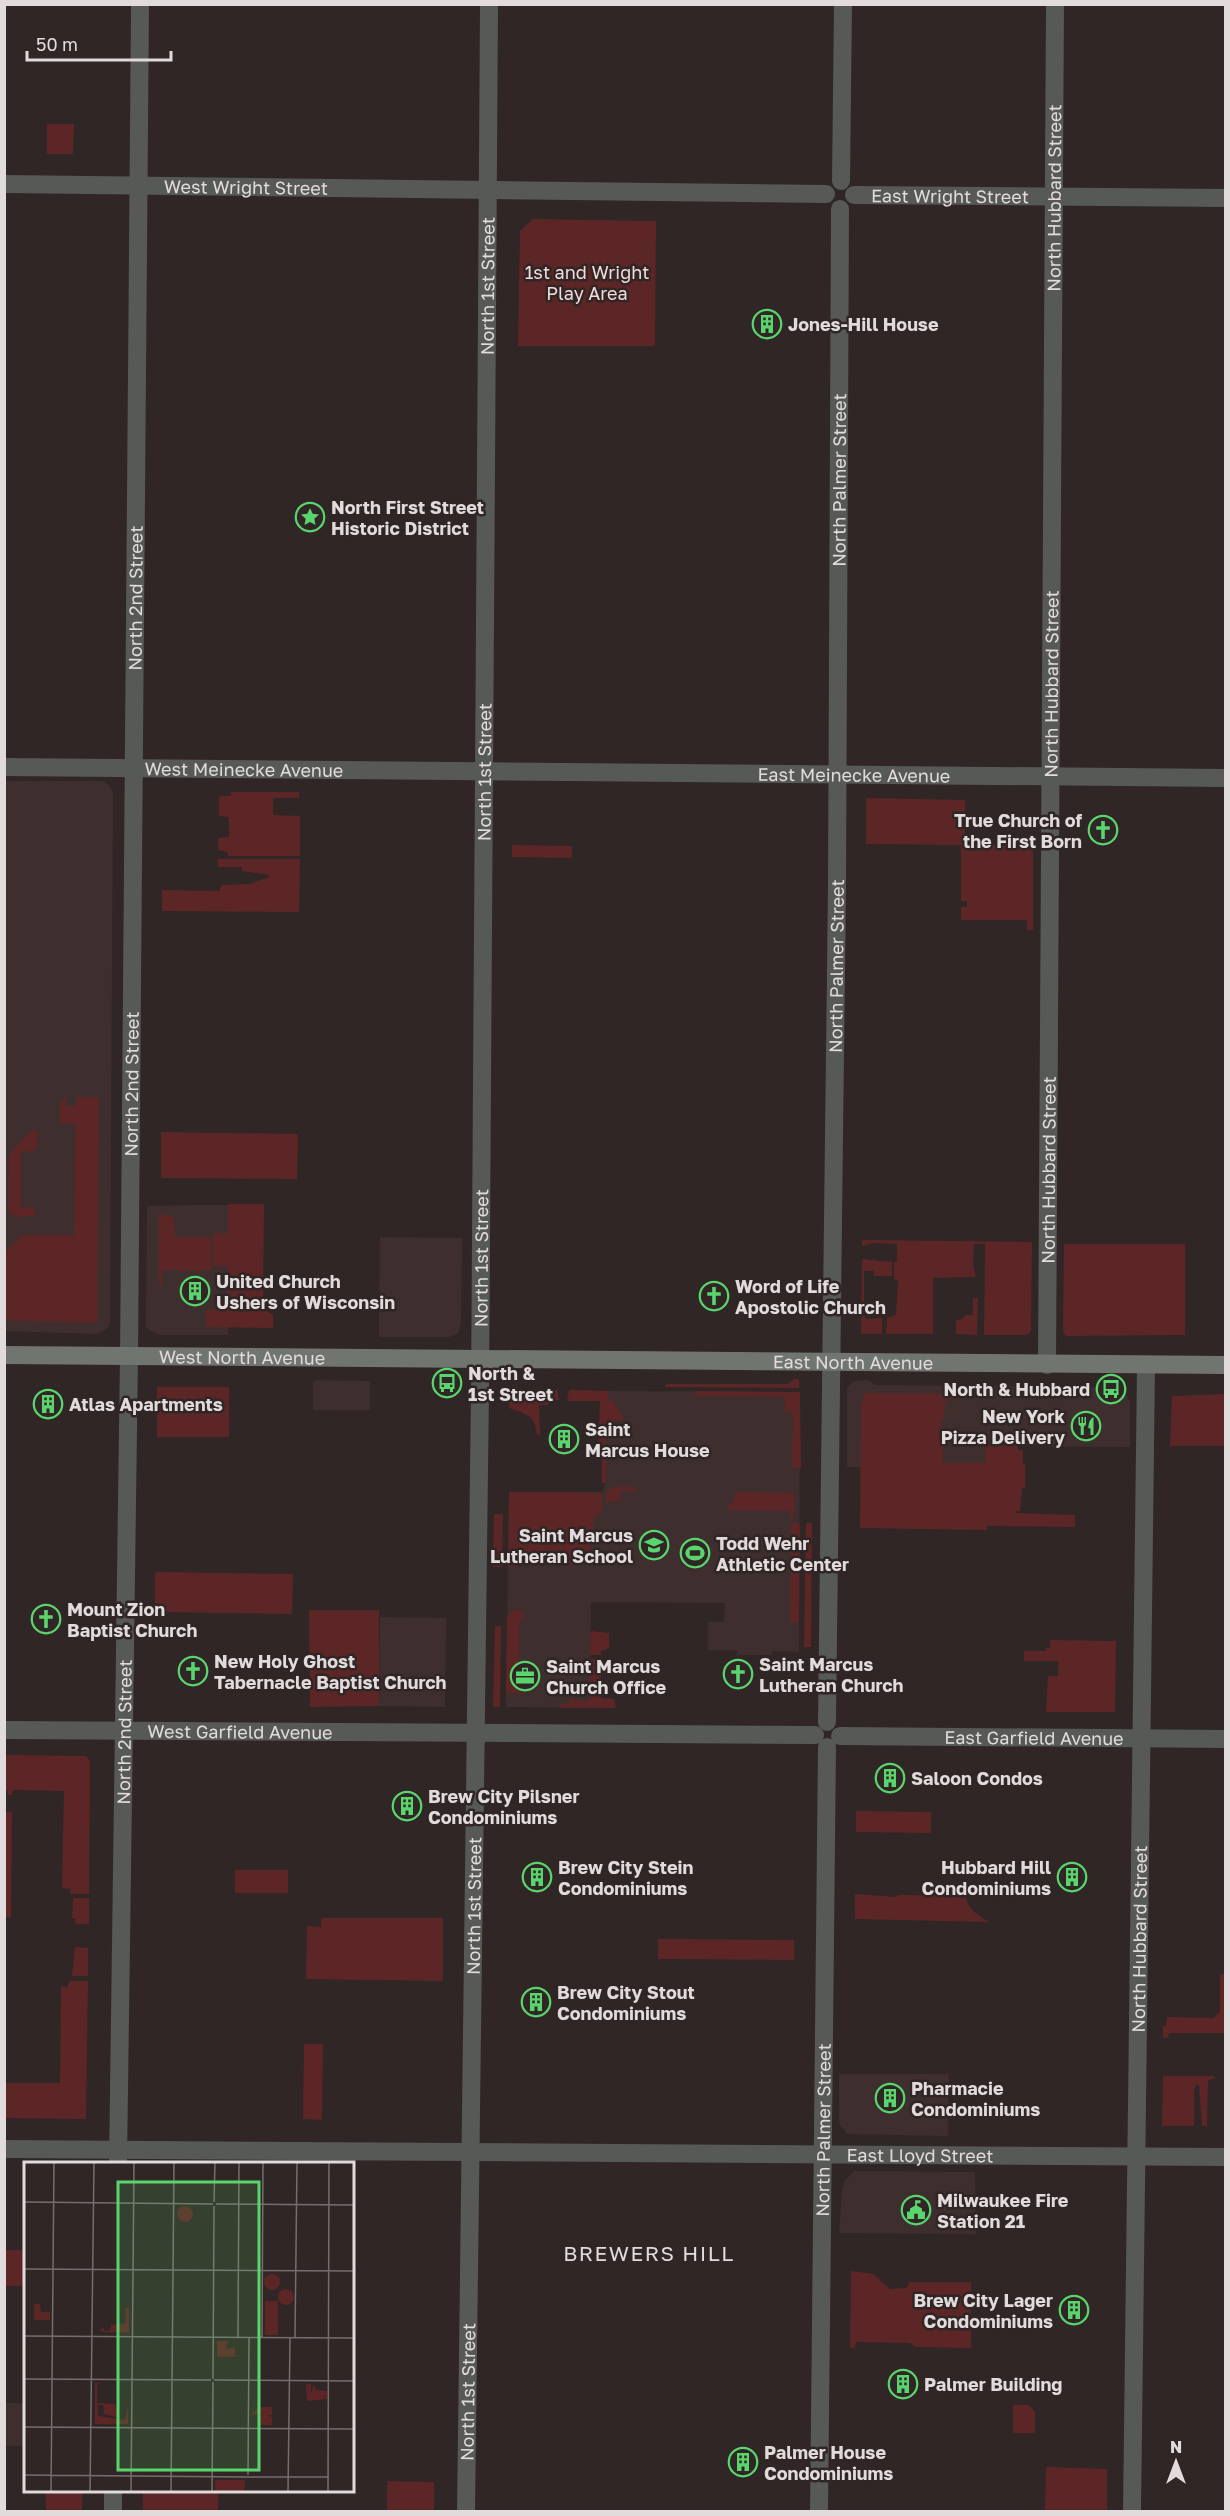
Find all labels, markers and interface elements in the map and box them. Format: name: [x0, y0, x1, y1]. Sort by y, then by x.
scale bar: [27, 24, 171, 62]
text: 50 m: [36, 33, 78, 55]
street label: North Hubbard Street: [1042, 104, 1065, 292]
street label: West Wright Street: [164, 175, 328, 199]
street label: East Wright Street: [871, 184, 1029, 207]
street label: North 1st Street: [476, 217, 499, 355]
park label: 1st and Wright Play Area: [525, 261, 649, 304]
building icon: Jones-Hill House: [751, 308, 783, 340]
place label: Jones-Hill House: [788, 313, 939, 335]
street label: North Palmer Street: [827, 393, 850, 567]
place label: North First Street Historic District: [331, 496, 484, 539]
place icon: North First Street Historic District: [294, 501, 326, 533]
street label: North 2nd Street: [124, 525, 147, 671]
street label: North Hubbard Street: [1039, 590, 1063, 778]
street label: North 1st Street: [473, 703, 495, 841]
street label: West Meinecke Avenue: [145, 757, 343, 781]
street label: East Meinecke Avenue: [758, 763, 950, 787]
place label: True Church of the First Born: [954, 809, 1082, 852]
church icon: True Church of the First Born: [1087, 814, 1119, 846]
street label: North Palmer Street: [824, 879, 848, 1053]
street label: North 2nd Street: [120, 1011, 143, 1157]
street label: North Hubbard Street: [1037, 1076, 1060, 1264]
street label: North 1st Street: [469, 1189, 492, 1327]
place label: United Church Ushers of Wisconsin: [216, 1270, 395, 1313]
building icon: United Church Ushers of Wisconsin: [179, 1275, 211, 1307]
place label: Word of Life Apostolic Church: [735, 1275, 886, 1318]
church icon: Word of Life Apostolic Church: [698, 1280, 730, 1312]
street label: West North Avenue: [159, 1345, 325, 1369]
street label: East North Avenue: [773, 1350, 933, 1374]
place label: North & 1st Street: [468, 1362, 553, 1405]
bus stop icon: North & 1st Street: [431, 1367, 463, 1399]
bus stop icon: North & Hubbard: [1095, 1373, 1127, 1405]
place label: North & Hubbard: [943, 1378, 1090, 1400]
building icon: Atlas Apartments: [32, 1388, 64, 1420]
place label: Atlas Apartments: [69, 1393, 223, 1415]
place label: New York Pizza Delivery: [941, 1405, 1066, 1448]
restaurant icon: New York Pizza Delivery: [1070, 1410, 1102, 1442]
place label: Saint Marcus House: [585, 1418, 710, 1461]
building icon: Saint Marcus House: [548, 1423, 580, 1455]
place label: Saint Marcus Lutheran School: [490, 1524, 633, 1567]
school or university icon: Saint Marcus Lutheran School: [638, 1529, 670, 1561]
place label: Todd Wehr Athletic Center: [716, 1532, 849, 1575]
sports icon: Todd Wehr Athletic Center: [679, 1537, 711, 1569]
place label: Mount Zion Baptist Church: [67, 1598, 197, 1641]
church icon: Mount Zion Baptist Church: [30, 1603, 62, 1635]
place label: New Holy Ghost Tabernacle Baptist Church: [214, 1650, 447, 1693]
place label: Saint Marcus Lutheran Church: [759, 1653, 904, 1696]
church icon: New Holy Ghost Tabernacle Baptist Church: [177, 1655, 209, 1687]
place label: Saint Marcus Church Office: [546, 1655, 667, 1698]
church icon: Saint Marcus Lutheran Church: [722, 1658, 754, 1690]
street label: North 2nd Street: [112, 1659, 136, 1805]
office icon: Saint Marcus Church Office: [509, 1660, 541, 1692]
street label: West Garfield Avenue: [147, 1720, 333, 1743]
street label: East Garfield Avenue: [944, 1726, 1124, 1749]
building icon: Saloon Condos: [874, 1762, 906, 1794]
place label: Saloon Condos: [911, 1767, 1043, 1789]
place label: Brew City Pilsner Condominiums: [428, 1785, 579, 1828]
building icon: Brew City Pilsner Condominiums: [391, 1790, 423, 1822]
street label: North 1st Street: [462, 1837, 485, 1975]
street label: North Hubbard Street: [1127, 1845, 1151, 2033]
place label: Brew City Stein Condominiums: [558, 1856, 693, 1899]
place label: Hubbard Hill Condominiums: [922, 1856, 1051, 1899]
building icon: Brew City Stein Condominiums: [521, 1861, 553, 1893]
building icon: Hubbard Hill Condominiums: [1056, 1861, 1088, 1893]
place label: Brew City Stout Condominiums: [557, 1981, 695, 2024]
building icon: Brew City Stout Condominiums: [520, 1986, 552, 2018]
street label: North Palmer Street: [811, 2043, 835, 2217]
place label: Pharmacie Condominiums: [911, 2077, 1040, 2120]
building icon: Pharmacie Condominiums: [874, 2082, 906, 2114]
street label: East Lloyd Street: [846, 2144, 994, 2166]
inset map: [24, 2162, 354, 2492]
place label: Milwaukee Fire Station 21: [937, 2189, 1069, 2232]
public building icon: Milwaukee Fire Station 21: [900, 2194, 932, 2226]
district label: BREWERS HILL: [563, 2240, 735, 2266]
place label: Brew City Lager Condominiums: [914, 2289, 1053, 2332]
building icon: Brew City Lager Condominiums: [1058, 2294, 1090, 2326]
street label: North 1st Street: [456, 2323, 479, 2461]
building icon: Palmer Building: [887, 2368, 919, 2400]
place label: Palmer Building: [924, 2373, 1062, 2395]
north arrow: [1146, 2432, 1206, 2492]
text: N: [1170, 2437, 1182, 2457]
place label: Palmer House Condominiums: [764, 2441, 893, 2484]
building icon: Palmer House Condominiums: [727, 2446, 759, 2478]

